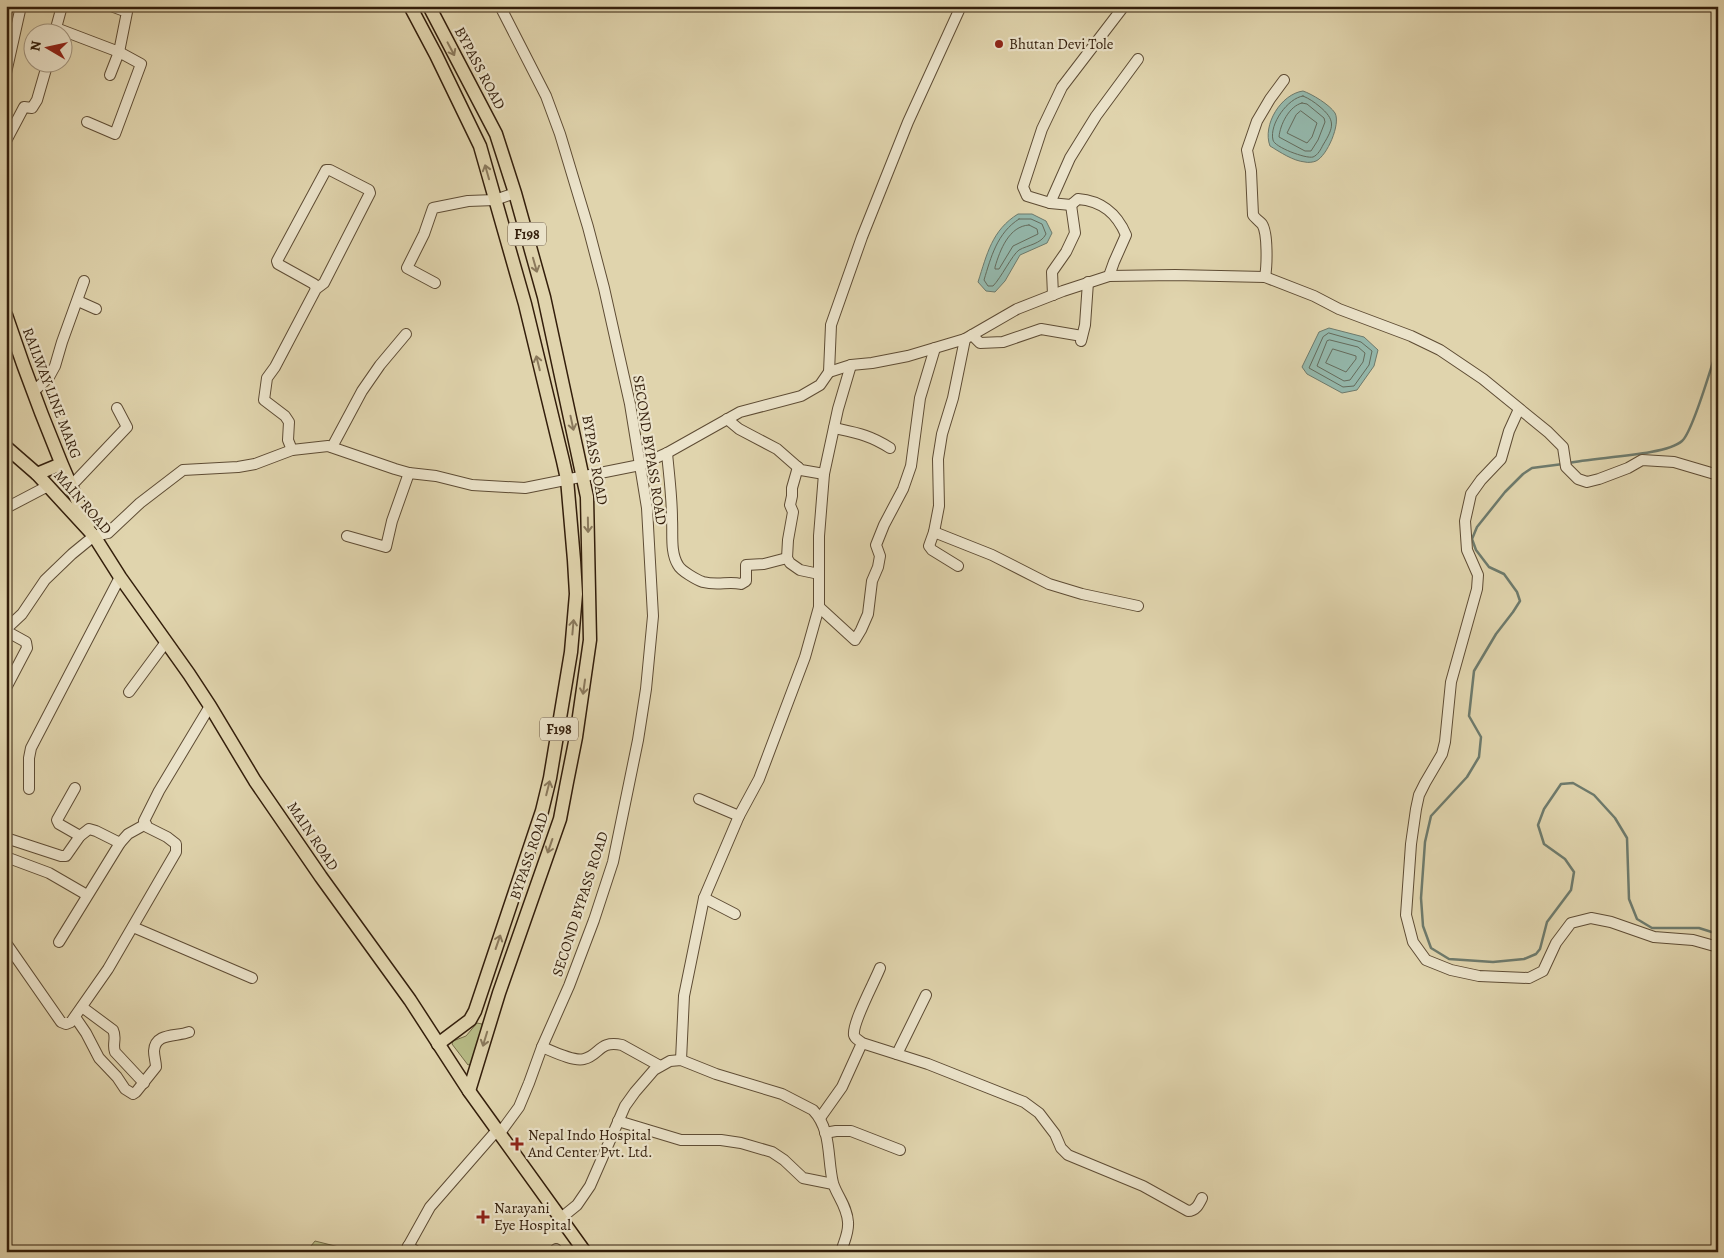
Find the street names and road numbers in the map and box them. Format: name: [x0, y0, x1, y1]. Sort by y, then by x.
street label: BYPASS ROAD: [450, 23, 510, 113]
road number: F198: [508, 222, 546, 245]
street label: RAILWAY LINE MARG: [18, 325, 86, 461]
street label: SECOND BYPASS ROAD: [628, 374, 672, 526]
street label: BYPASS ROAD: [577, 413, 613, 507]
street label: MAIN ROAD: [49, 466, 117, 538]
road number: F198: [540, 718, 578, 741]
street label: MAIN ROAD: [283, 798, 343, 874]
street label: BYPASS ROAD: [505, 810, 553, 902]
street label: SECOND BYPASS ROAD: [547, 829, 613, 979]

